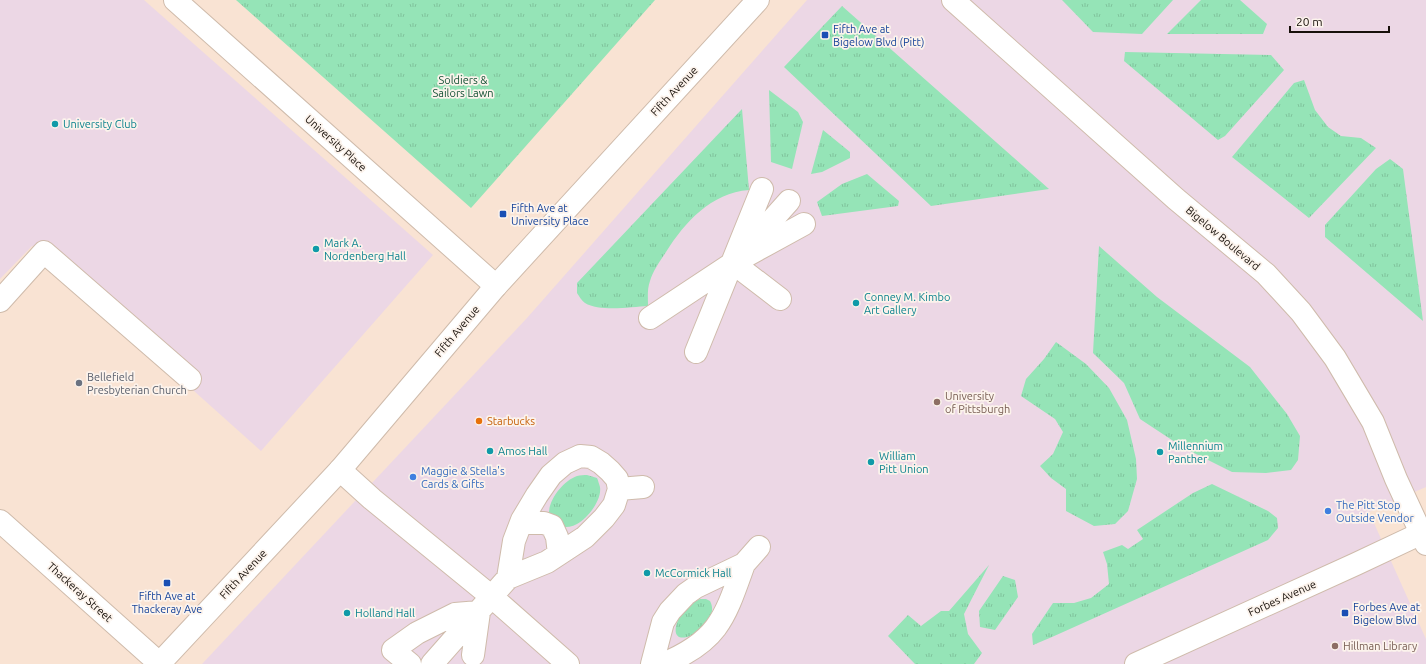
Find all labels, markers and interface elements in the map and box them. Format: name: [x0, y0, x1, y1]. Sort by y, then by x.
scale bar: [1290, 8, 1389, 34]
text: 20 m: [1296, 15, 1323, 28]
place label: Fifth Ave at Bigelow Blvd (Pitt): [833, 23, 924, 49]
marker: Fifth Ave at Bigelow Blvd (Pitt): [820, 30, 830, 40]
street label: Fifth Avenue: [648, 64, 700, 118]
park label: Soldiers & Sailors Lawn: [433, 74, 493, 99]
street label: University Place: [303, 112, 369, 174]
place label: University Club: [63, 118, 137, 130]
marker: University Club: [50, 119, 60, 129]
place label: Fifth Ave at University Place: [511, 202, 589, 227]
street label: Bigelow Boulevard: [1184, 204, 1262, 272]
marker: Fifth Ave at University Place: [498, 209, 508, 219]
place label: Mark A. Nordenberg Hall: [324, 237, 406, 262]
marker: Mark A. Nordenberg Hall: [311, 244, 321, 254]
place label: Conney M. Kimbo Art Gallery: [864, 291, 950, 316]
marker: Conney M. Kimbo Art Gallery: [851, 298, 861, 308]
street label: Fifth Avenue: [432, 303, 482, 359]
place label: Bellefield Presbyterian Church: [87, 371, 187, 396]
marker: Bellefield Presbyterian Church: [74, 378, 84, 388]
place label: University of Pittsburgh: [945, 390, 1010, 415]
marker: University of Pittsburgh: [932, 397, 942, 407]
place label: Starbucks: [487, 415, 535, 427]
marker: Starbucks: [474, 416, 484, 426]
place label: Millennium Panther: [1168, 440, 1223, 465]
place label: Amos Hall: [498, 445, 548, 457]
marker: Amos Hall: [485, 446, 495, 456]
marker: Millennium Panther: [1155, 447, 1165, 457]
place label: William Pitt Union: [879, 450, 929, 475]
marker: William Pitt Union: [866, 457, 876, 467]
place label: Maggie & Stella's Cards & Gifts: [421, 465, 505, 490]
marker: Maggie & Stella's Cards & Gifts: [408, 472, 418, 482]
place label: The Pitt Stop Outside Vendor: [1336, 499, 1414, 524]
marker: The Pitt Stop Outside Vendor: [1323, 506, 1333, 516]
street label: Fifth Avenue: [217, 547, 269, 601]
street label: Thackeray Street: [45, 560, 115, 625]
place label: McCormick Hall: [655, 567, 732, 579]
marker: McCormick Hall: [642, 568, 652, 578]
marker: Fifth Ave at Thackeray Ave: [162, 578, 172, 588]
street label: Forbes Avenue: [1246, 578, 1318, 618]
place label: Fifth Ave at Thackeray Ave: [132, 590, 202, 615]
place label: Forbes Ave at Bigelow Blvd: [1353, 601, 1421, 626]
place label: Holland Hall: [355, 607, 415, 619]
marker: Holland Hall: [342, 608, 352, 618]
marker: Forbes Ave at Bigelow Blvd: [1340, 608, 1350, 618]
place label: Hillman Library: [1343, 640, 1418, 652]
marker: Hillman Library: [1330, 641, 1340, 651]

